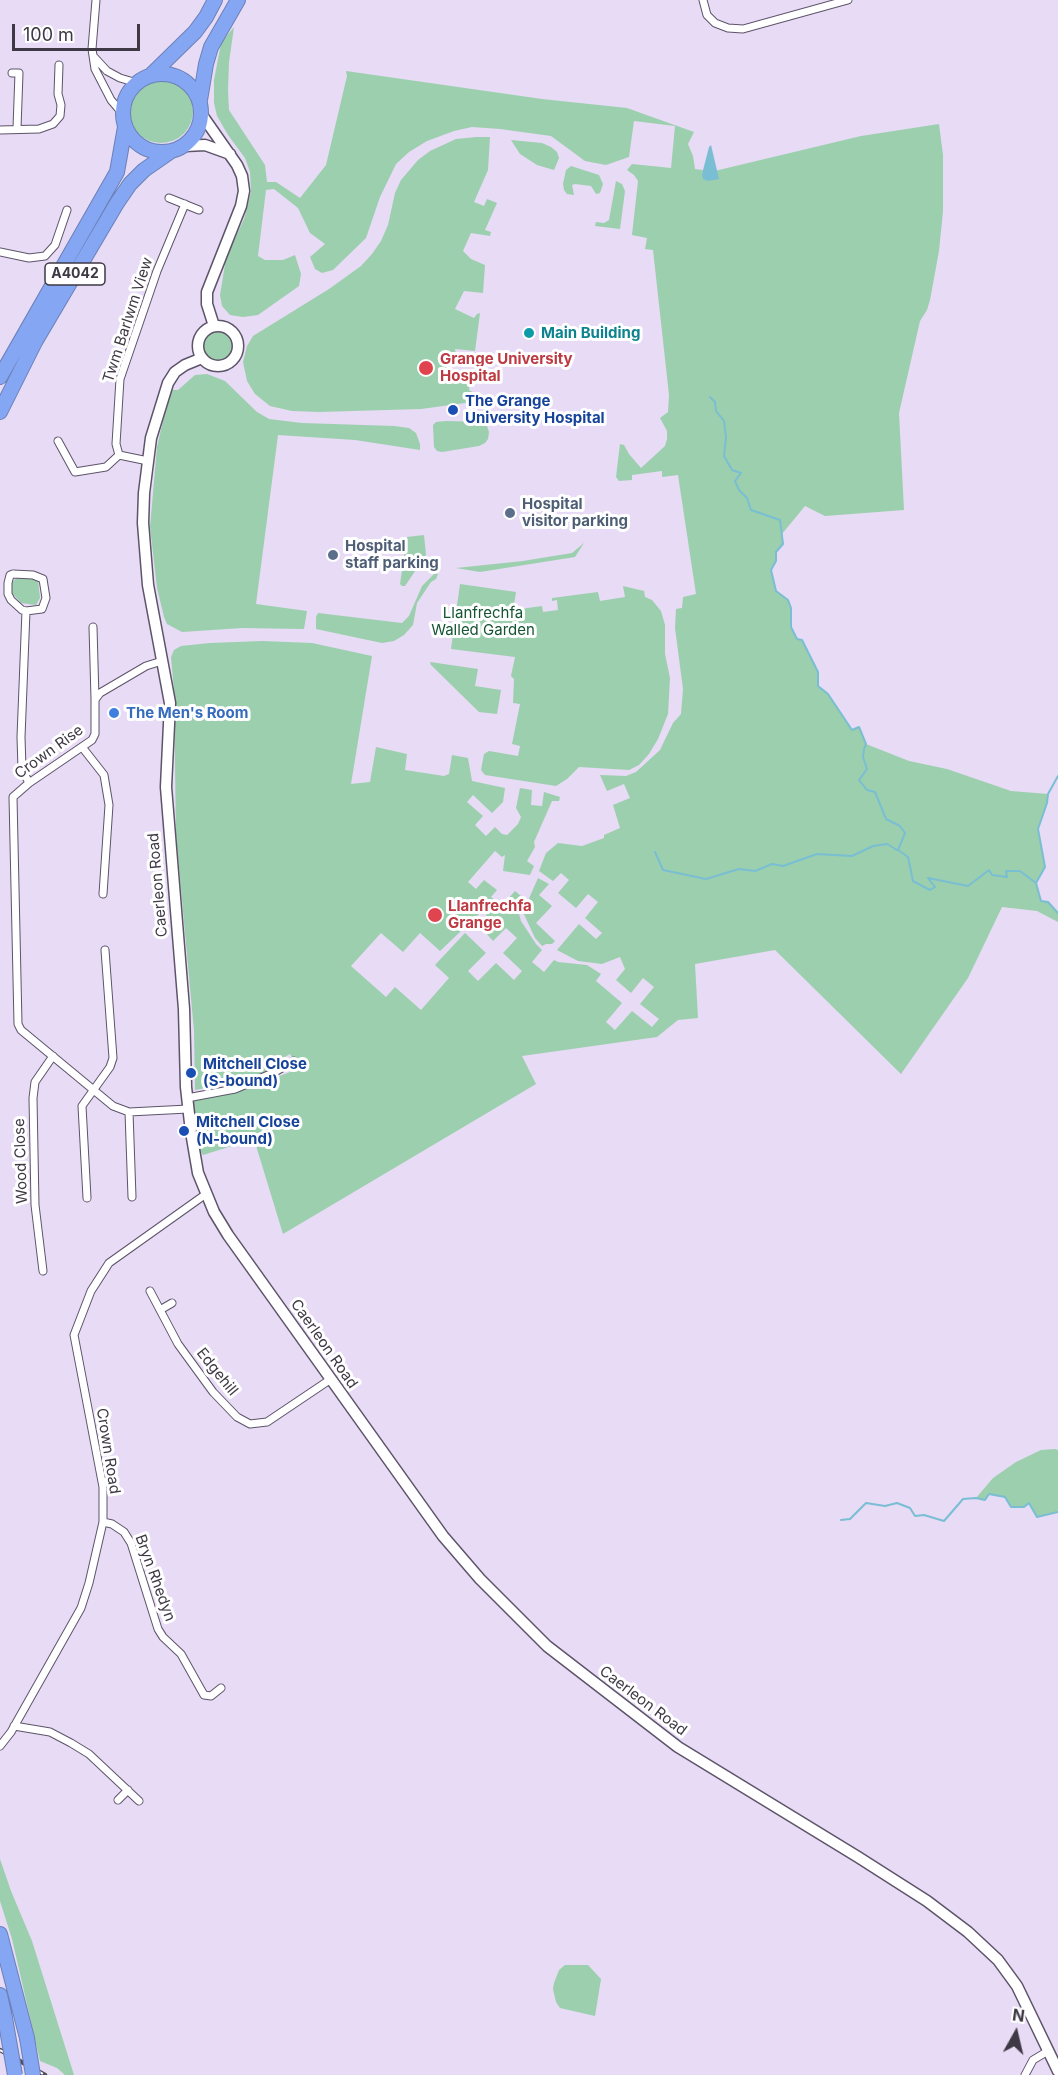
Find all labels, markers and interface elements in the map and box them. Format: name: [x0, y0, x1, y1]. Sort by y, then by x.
scale bar: [15, 12, 142, 50]
text: 100 m: [23, 24, 74, 45]
street label: Twm Barlwm View: [99, 255, 157, 385]
road number: A4042: [45, 263, 105, 285]
place label: Main Building: [541, 324, 640, 342]
marker: Main Building: [522, 326, 536, 340]
place label: Grange University Hospital: [440, 350, 573, 385]
marker: Grange University Hospital: [417, 359, 435, 377]
place label: The Grange University Hospital: [465, 392, 605, 427]
marker: The Grange University Hospital: [446, 403, 460, 417]
place label: Hospital visitor parking: [522, 495, 628, 530]
marker: Hospital visitor parking: [503, 506, 517, 520]
place label: Hospital staff parking: [345, 537, 439, 572]
marker: Hospital staff parking: [326, 548, 340, 562]
park label: Llanfrechfa Walled Garden: [431, 604, 535, 639]
place label: The Men's Room: [126, 704, 248, 722]
marker: The Men's Room: [107, 706, 121, 720]
street label: Crown Rise: [11, 721, 87, 783]
street label: Caerleon Road: [144, 832, 172, 938]
place label: Llanfrechfa Grange: [448, 897, 532, 932]
marker: Llanfrechfa Grange: [426, 906, 444, 924]
place label: Mitchell Close (S-bound): [203, 1055, 307, 1090]
marker: Mitchell Close (S-bound): [184, 1066, 198, 1080]
place label: Mitchell Close (N-bound): [196, 1113, 300, 1148]
street label: Wood Close: [11, 1118, 31, 1204]
marker: Mitchell Close (N-bound): [177, 1124, 191, 1138]
street label: Caerleon Road: [287, 1296, 361, 1392]
street label: Edgehill: [192, 1345, 242, 1399]
street label: Crown Road: [92, 1407, 124, 1495]
street label: Bryn Rhedyn: [131, 1532, 179, 1624]
street label: Caerleon Road: [596, 1662, 690, 1740]
north arrow: [986, 2003, 1046, 2063]
text: N: [1011, 2004, 1026, 2026]

